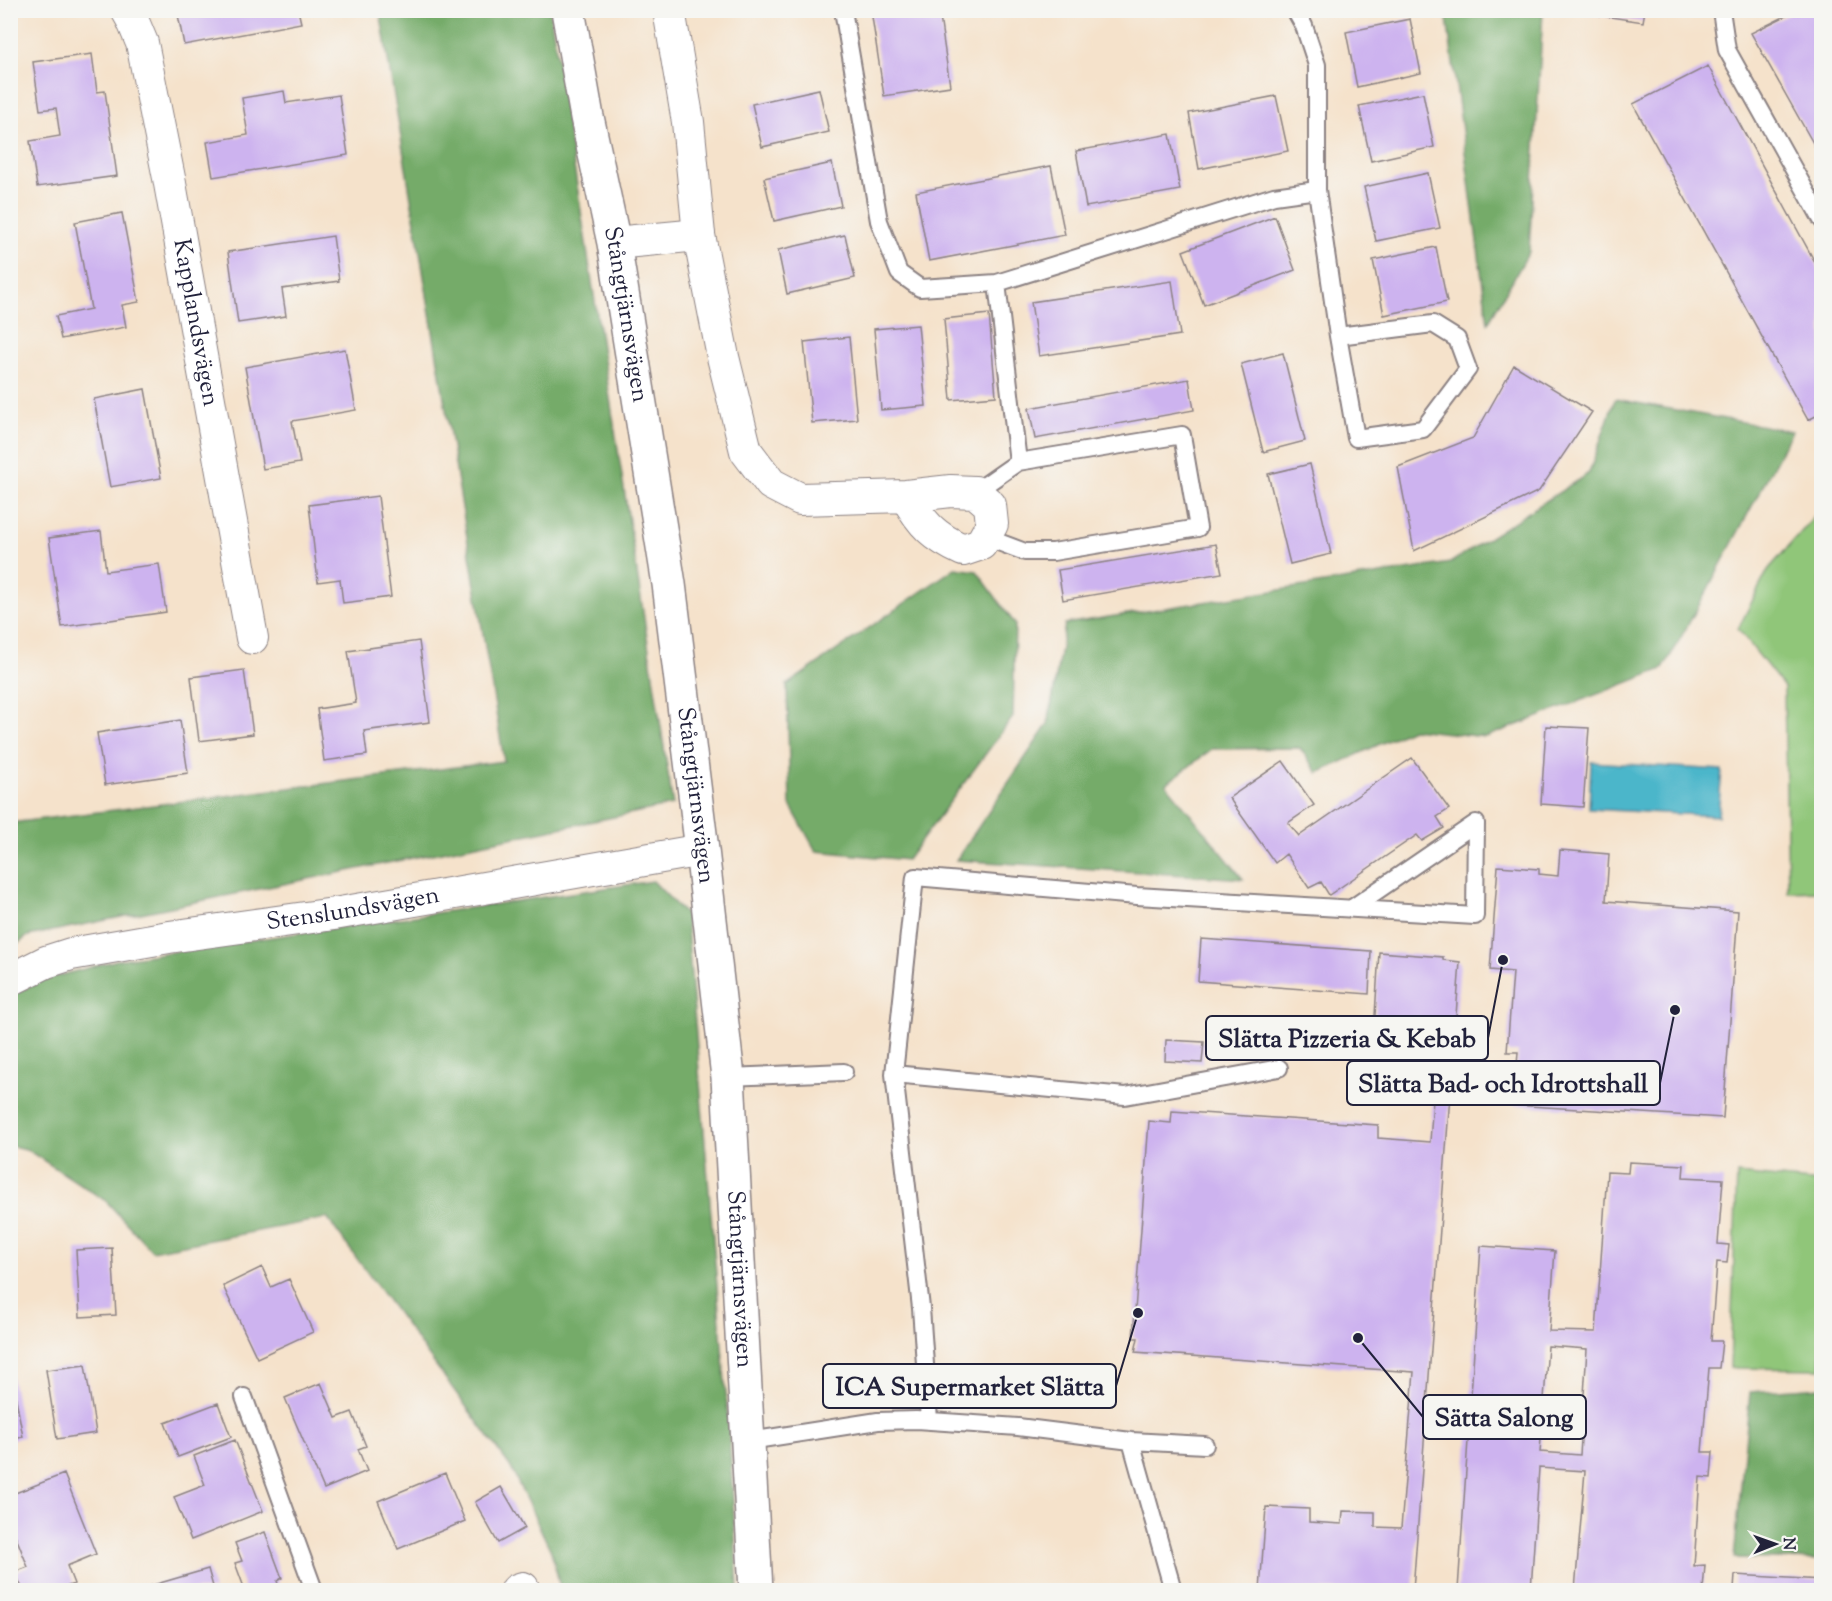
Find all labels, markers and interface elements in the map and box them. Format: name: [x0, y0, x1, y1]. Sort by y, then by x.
street label: Stångtjärnsvägen: [594, 223, 656, 405]
street label: Kapplandsvägen: [163, 236, 227, 409]
street label: Stångtjärnsvägen: [667, 705, 723, 886]
street label: Stenslundsvägen: [264, 879, 442, 940]
callout: Slätta Pizzeria & Kebab: [1206, 1016, 1488, 1060]
text: Slätta Pizzeria & Kebab: [1218, 1022, 1476, 1059]
callout: Slätta Bad- och Idrottshall: [1347, 1061, 1660, 1105]
text: Slätta Bad- och Idrottshall: [1358, 1067, 1649, 1104]
street label: Stångtjärnsvägen: [717, 1190, 761, 1369]
callout: ICA Supermarket Slätta: [823, 1364, 1116, 1408]
text: ICA Supermarket Slätta: [836, 1370, 1104, 1407]
callout: Sätta Salong: [1423, 1395, 1586, 1439]
text: Sätta Salong: [1434, 1401, 1574, 1438]
north arrow: [1745, 1514, 1805, 1574]
text: N: [1776, 1537, 1799, 1551]

